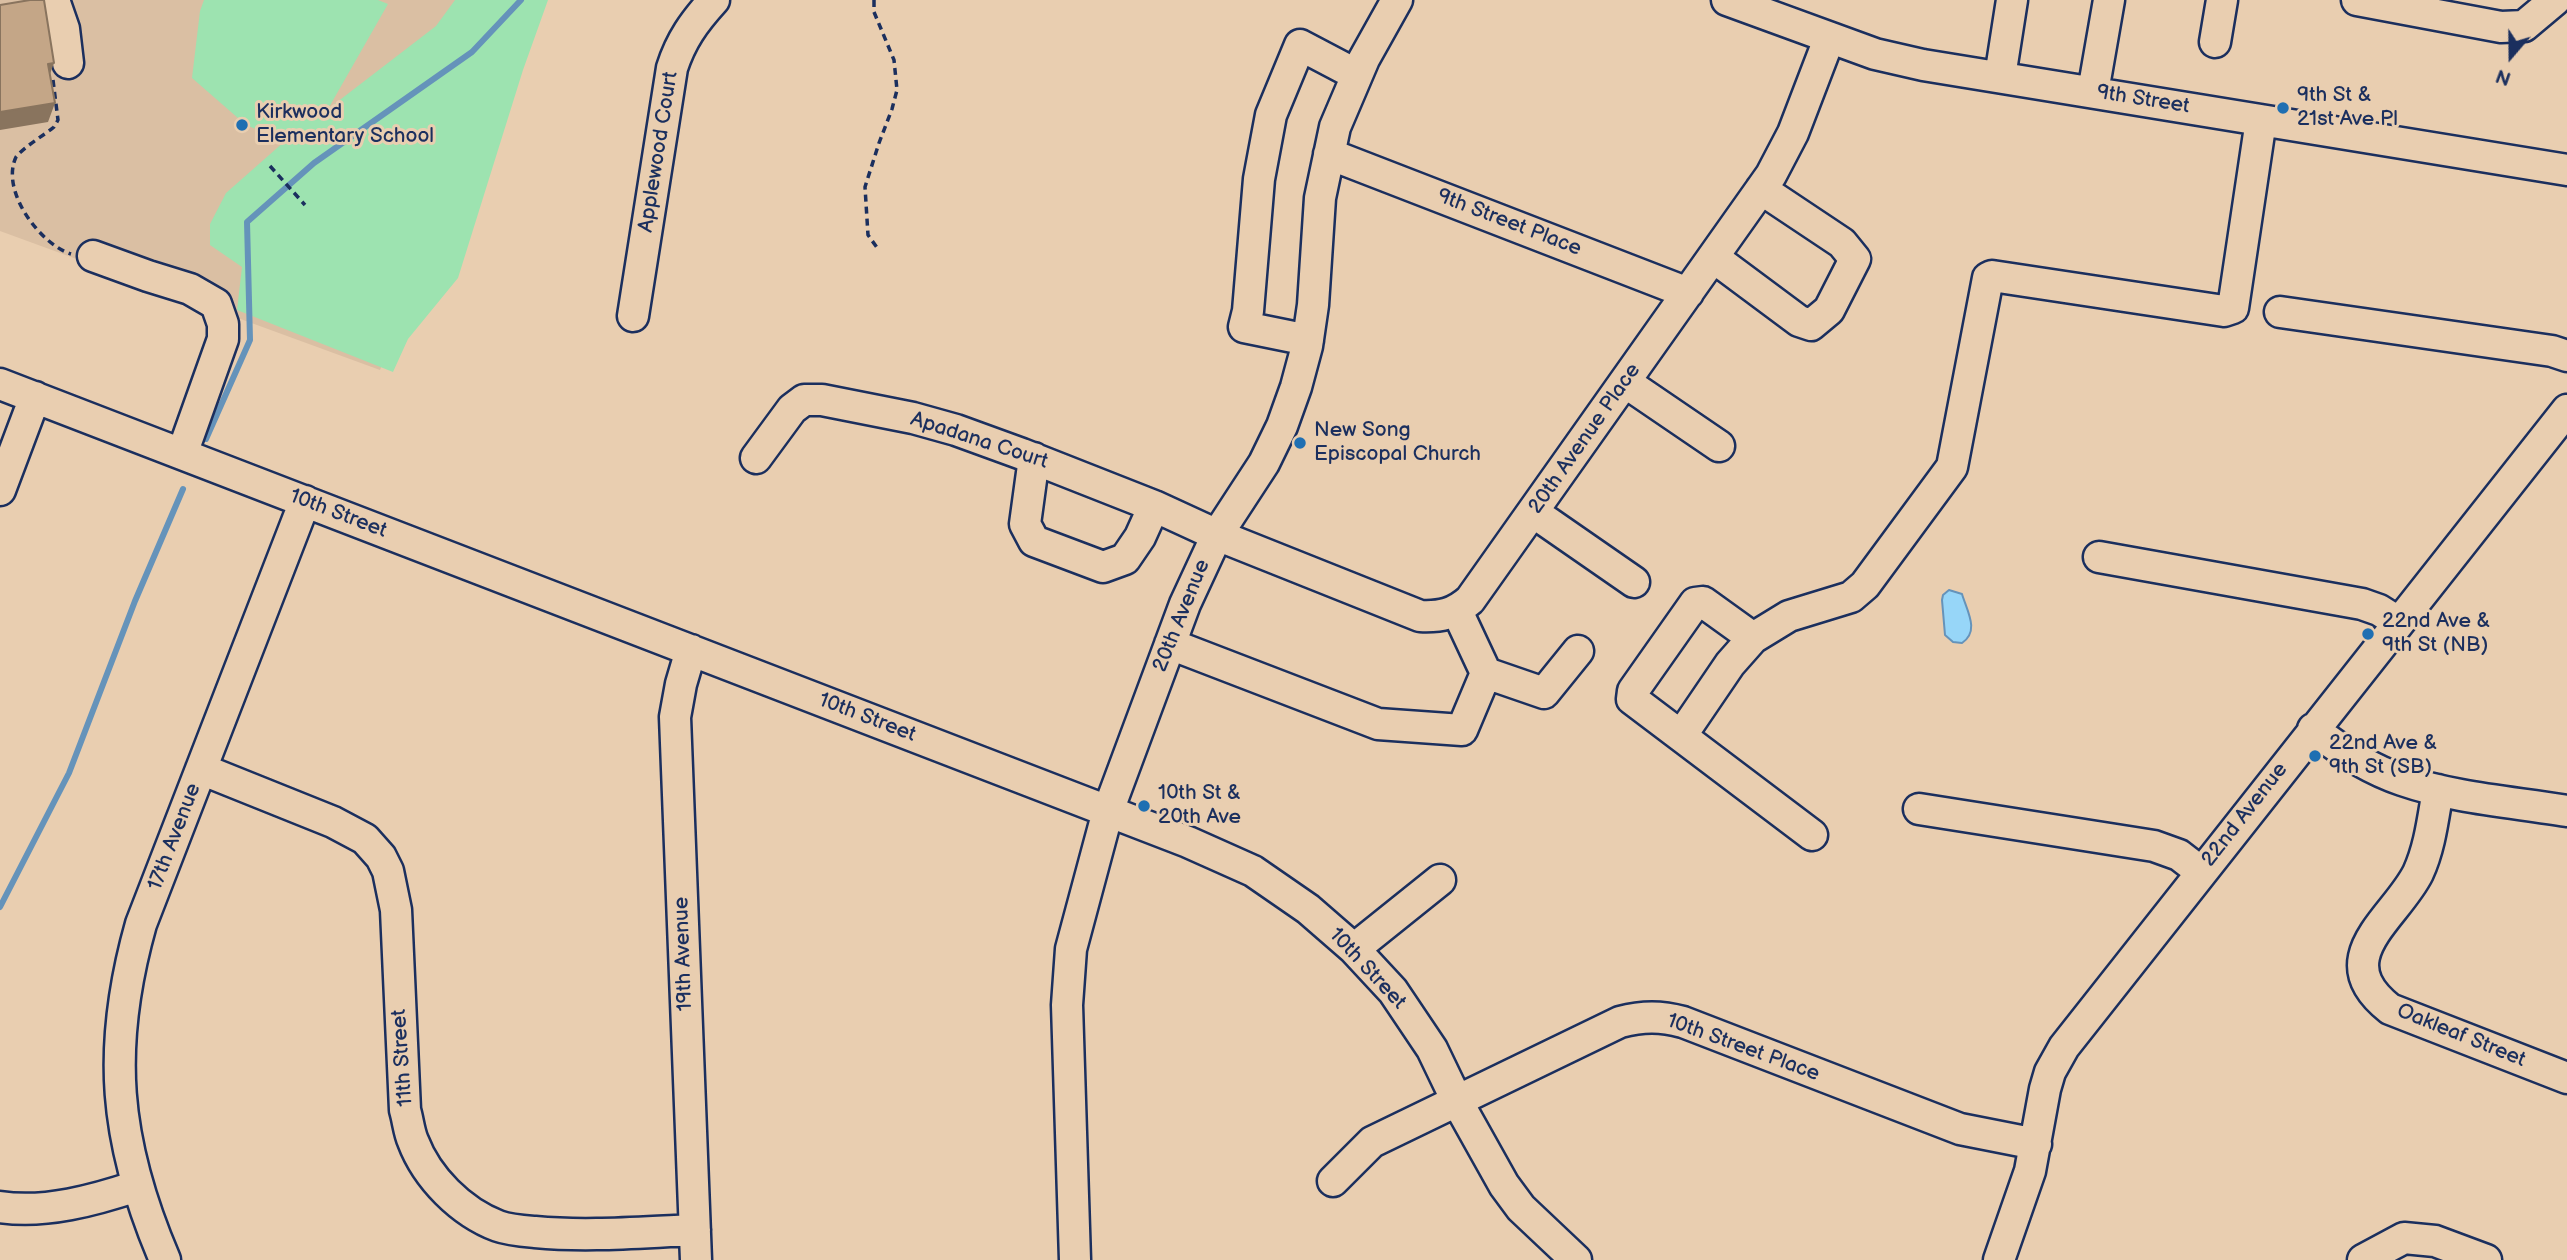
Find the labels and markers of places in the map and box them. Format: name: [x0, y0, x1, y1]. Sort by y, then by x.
place label: 9th St & 21st Ave Pl: [2297, 83, 2398, 133]
place label: Kirkwood Elementary School: [256, 100, 434, 150]
marker: 9th St & 21st Ave Pl: [2275, 100, 2291, 116]
marker: Kirkwood Elementary School: [234, 117, 250, 133]
place label: New Song Episcopal Church: [1314, 418, 1481, 468]
marker: New Song Episcopal Church: [1292, 435, 1308, 451]
place label: 22nd Ave & 9th St (NB): [2382, 609, 2491, 659]
marker: 22nd Ave & 9th St (NB): [2360, 626, 2376, 642]
place label: 22nd Ave & 9th St (SB): [2329, 731, 2438, 781]
marker: 22nd Ave & 9th St (SB): [2307, 748, 2323, 764]
place label: 10th St & 20th Ave: [1158, 781, 1241, 831]
marker: 10th St & 20th Ave: [1136, 798, 1152, 814]

